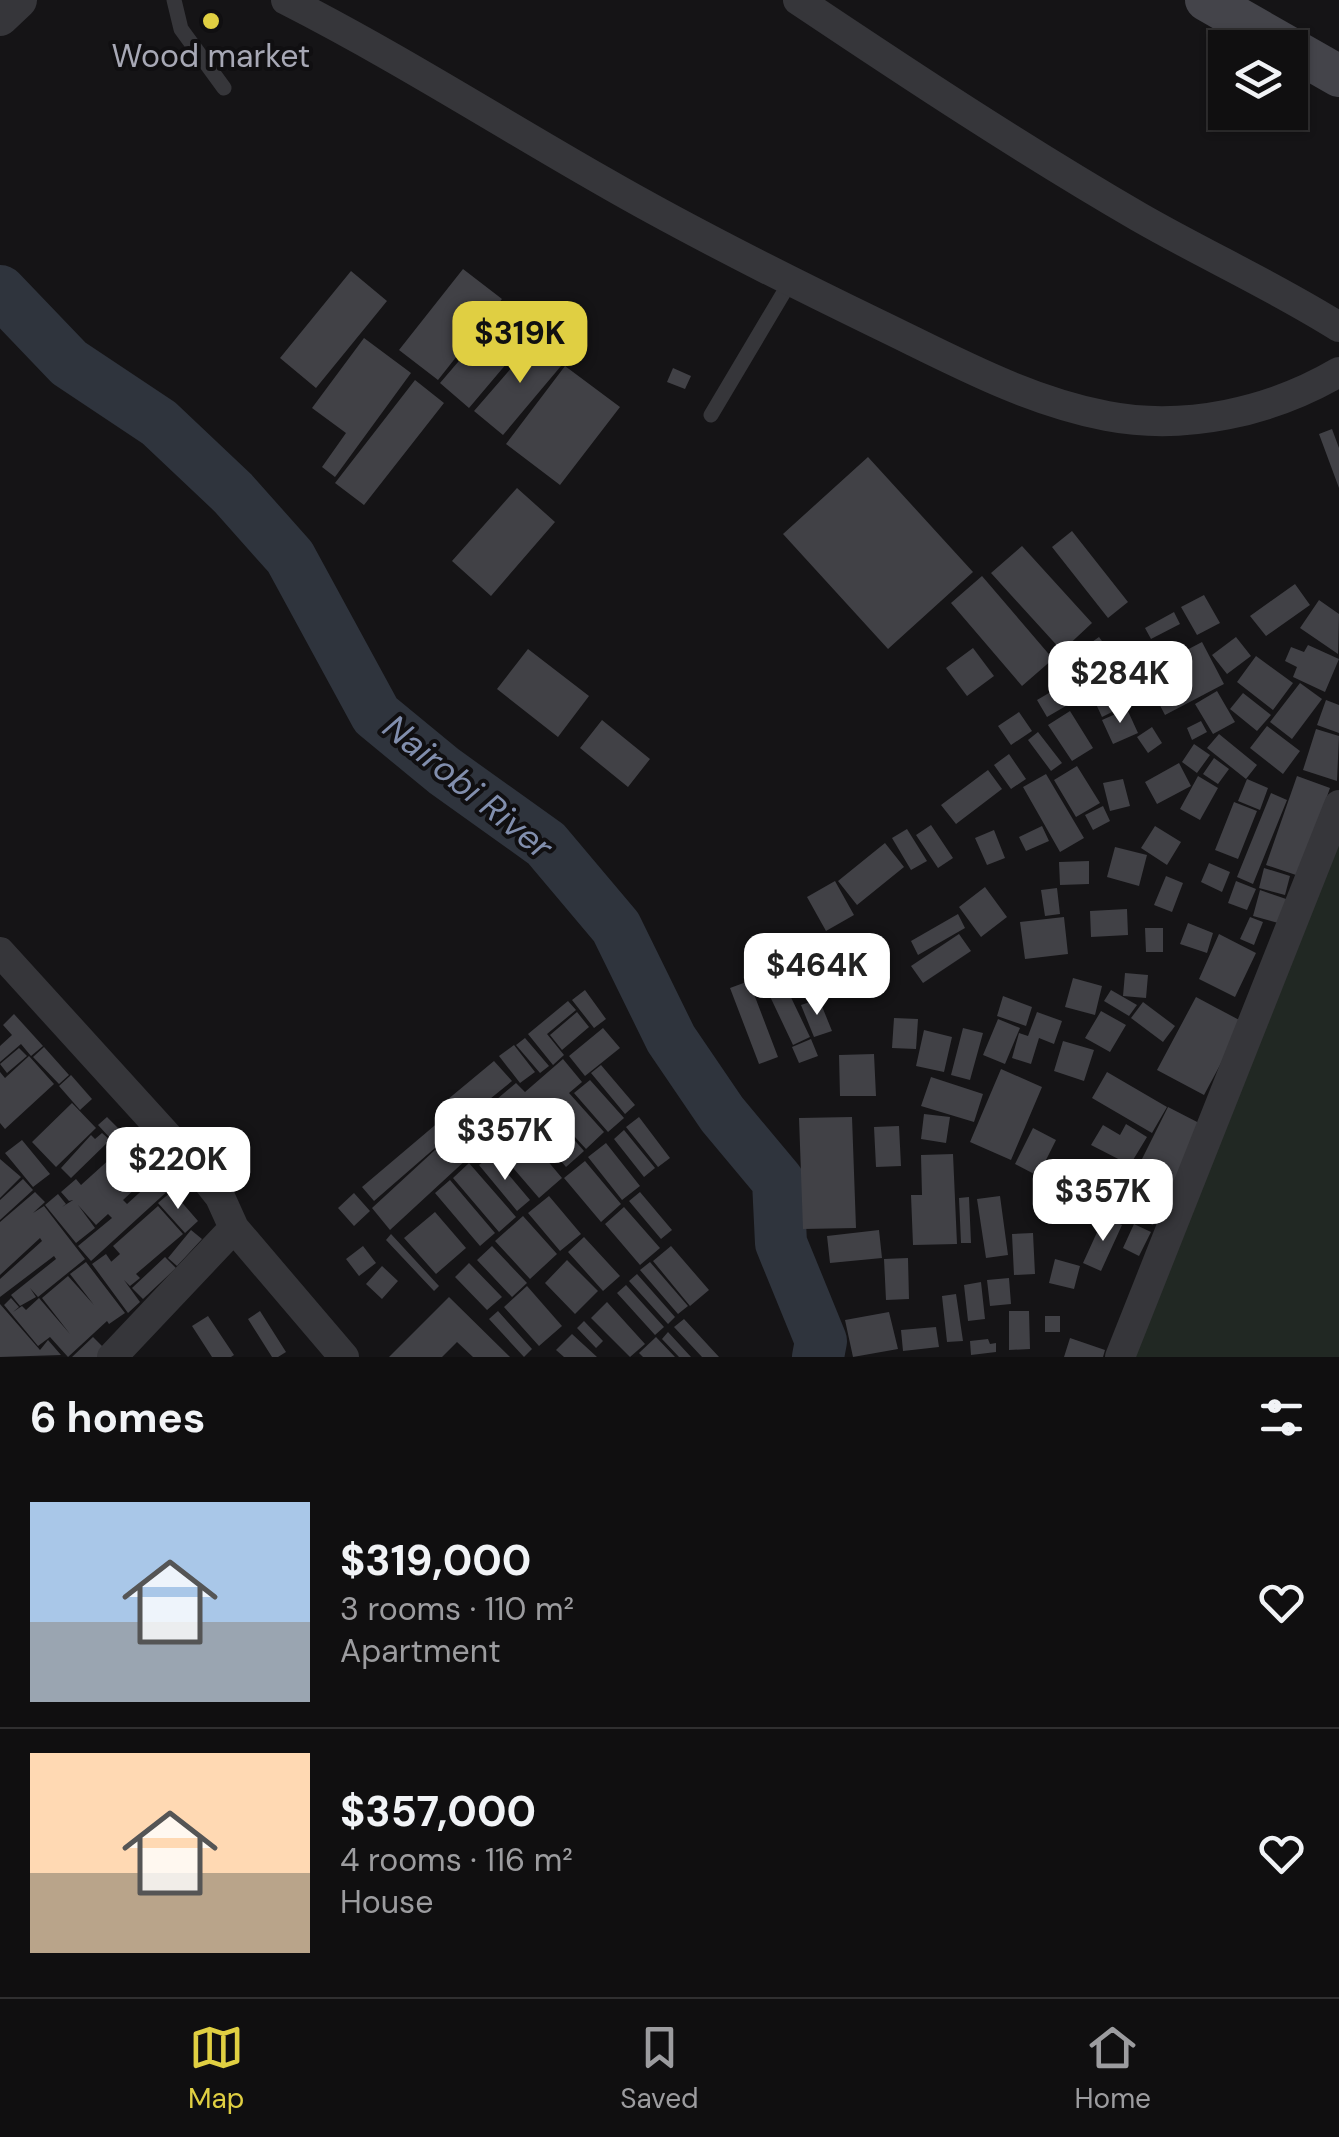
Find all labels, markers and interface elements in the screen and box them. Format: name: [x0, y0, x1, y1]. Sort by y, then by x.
marker: Wood market: [200, 10, 222, 32]
map controls: [1208, 30, 1308, 130]
button: layers: [1208, 30, 1308, 130]
place label: Wood market: [112, 35, 310, 77]
pin: $319K: [450, 301, 590, 386]
text: $319K: [474, 312, 566, 354]
pin: $284K: [1050, 641, 1190, 726]
text: $284K: [1070, 652, 1170, 694]
water label: Nairobi River: [374, 704, 563, 870]
pin: $464K: [747, 933, 887, 1018]
text: $464K: [766, 944, 868, 986]
pin: $357K: [435, 1098, 575, 1183]
text: $357K: [457, 1109, 553, 1151]
pin: $220K: [108, 1127, 248, 1212]
text: $220K: [128, 1138, 228, 1180]
pin: $357K: [1033, 1159, 1173, 1244]
text: $357K: [1055, 1170, 1151, 1212]
text: 6 homes: [30, 1390, 205, 1445]
icon: filters: [1254, 1390, 1309, 1445]
text: $319,000: [340, 1533, 531, 1588]
icon: home: [110, 1542, 230, 1662]
icon: heart: [1254, 1575, 1309, 1630]
text: 3 rooms · 110 m²: [340, 1588, 574, 1630]
text: Apartment: [340, 1630, 501, 1672]
text: $357,000: [340, 1784, 536, 1839]
icon: home: [110, 1793, 230, 1913]
icon: heart: [1254, 1826, 1309, 1881]
text: 4 rooms · 116 m²: [340, 1839, 573, 1881]
text: House: [340, 1881, 433, 1923]
tab: Map: [188, 2020, 244, 2117]
tab: Saved: [620, 2020, 699, 2117]
tab: Home: [1075, 2020, 1151, 2117]

